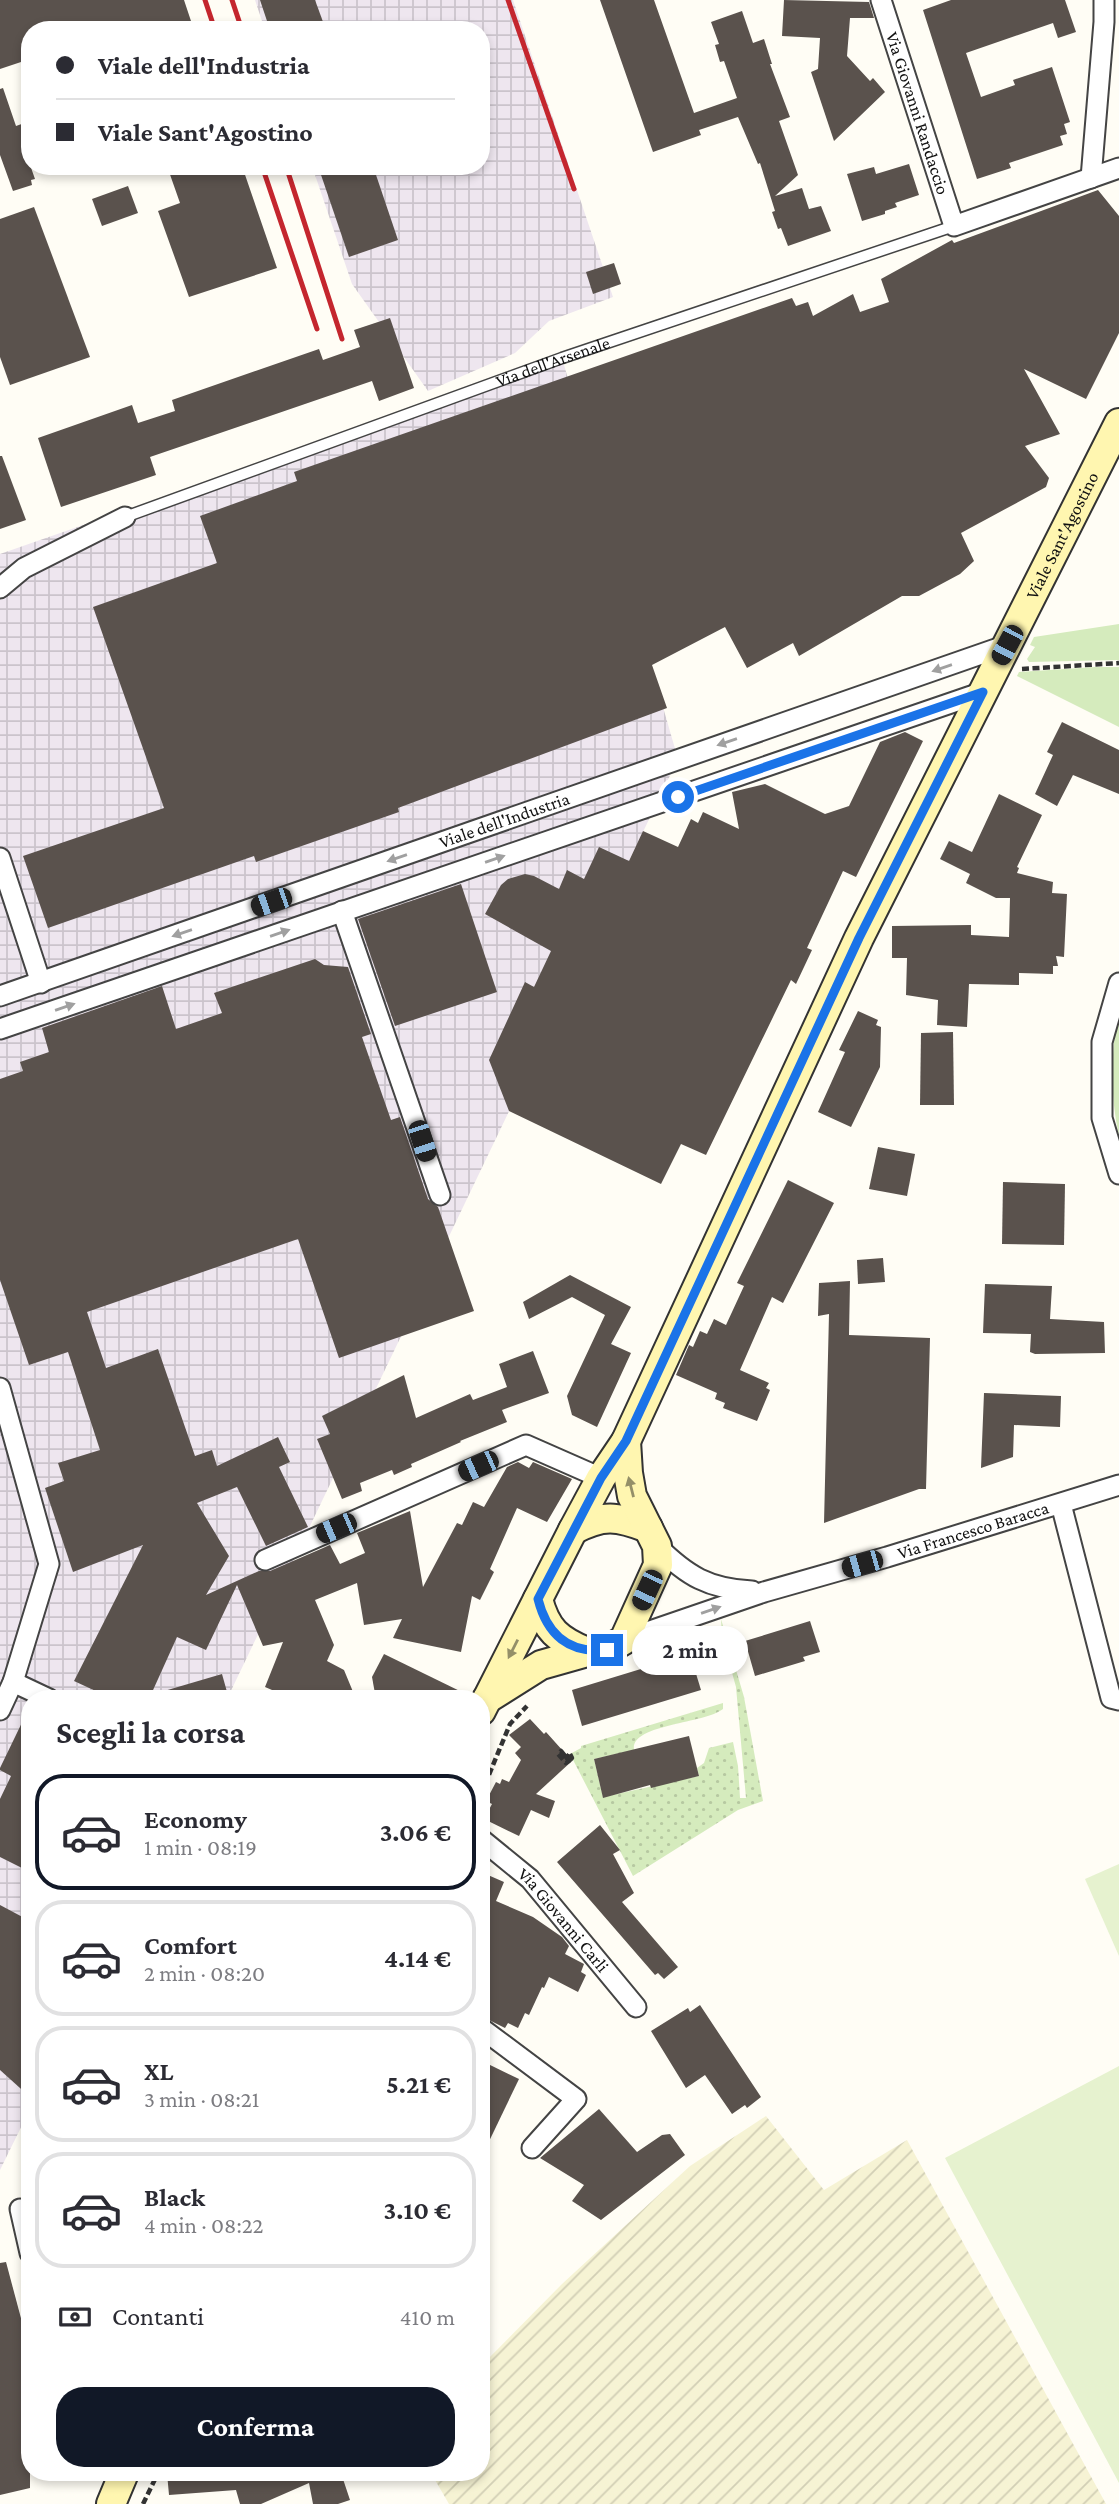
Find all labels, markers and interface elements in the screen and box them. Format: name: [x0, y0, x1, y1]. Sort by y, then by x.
street label: Via Giovanni Randaccio: [882, 29, 953, 197]
text: Viale dell'Industria: [98, 51, 310, 80]
text: Viale Sant'Agostino: [98, 118, 313, 147]
street label: Via dell'Arsenale: [493, 333, 612, 391]
street label: Viale Sant'Agostino: [1022, 469, 1103, 602]
car: [988, 622, 1027, 668]
one-way arrow: [932, 663, 953, 674]
one-way arrow: [717, 737, 738, 748]
route start: [662, 781, 694, 813]
street label: Viale dell'Industria: [436, 788, 572, 852]
one-way arrow: [386, 853, 407, 864]
one-way arrow: [485, 853, 506, 864]
car: [248, 885, 295, 919]
one-way arrow: [269, 927, 290, 938]
one-way arrow: [172, 928, 193, 939]
one-way arrow: [54, 1001, 75, 1012]
car: [406, 1118, 439, 1164]
car: [455, 1448, 502, 1484]
one-way arrow: [625, 1475, 636, 1497]
street label: Via Francesco Baracca: [895, 1497, 1051, 1563]
car: [313, 1510, 360, 1546]
car: [839, 1548, 886, 1580]
car: [629, 1567, 666, 1613]
one-way arrow: [701, 1604, 722, 1615]
callout: 2 min: [632, 1626, 747, 1674]
route end: [591, 1634, 623, 1666]
text: 2 min: [662, 1637, 718, 1663]
one-way arrow: [507, 1639, 518, 1659]
text: Scegli la corsa: [56, 1714, 245, 1750]
icon: car: [60, 1801, 123, 1864]
text: Economy: [144, 1805, 247, 1834]
text: 3.06 €: [380, 1818, 451, 1847]
text: 1 min · 08:19: [144, 1834, 257, 1860]
street label: Via Giovanni Carli: [514, 1863, 613, 1976]
icon: car: [60, 1927, 123, 1990]
text: Comfort: [144, 1931, 237, 1960]
text: 4.14 €: [384, 1944, 451, 1973]
text: 2 min · 08:20: [144, 1960, 265, 1986]
icon: car: [60, 2053, 123, 2116]
text: XL: [144, 2057, 173, 2086]
text: 5.21 €: [386, 2070, 451, 2099]
text: 3 min · 08:21: [144, 2086, 259, 2112]
icon: car: [60, 2179, 123, 2242]
text: Black: [144, 2183, 205, 2212]
text: 3.10 €: [384, 2196, 451, 2225]
text: 4 min · 08:22: [144, 2212, 264, 2238]
icon: cash: [56, 2298, 94, 2336]
text: Contanti: [112, 2302, 204, 2331]
text: 410 m: [400, 2304, 455, 2330]
button: Conferma: [56, 2387, 455, 2467]

